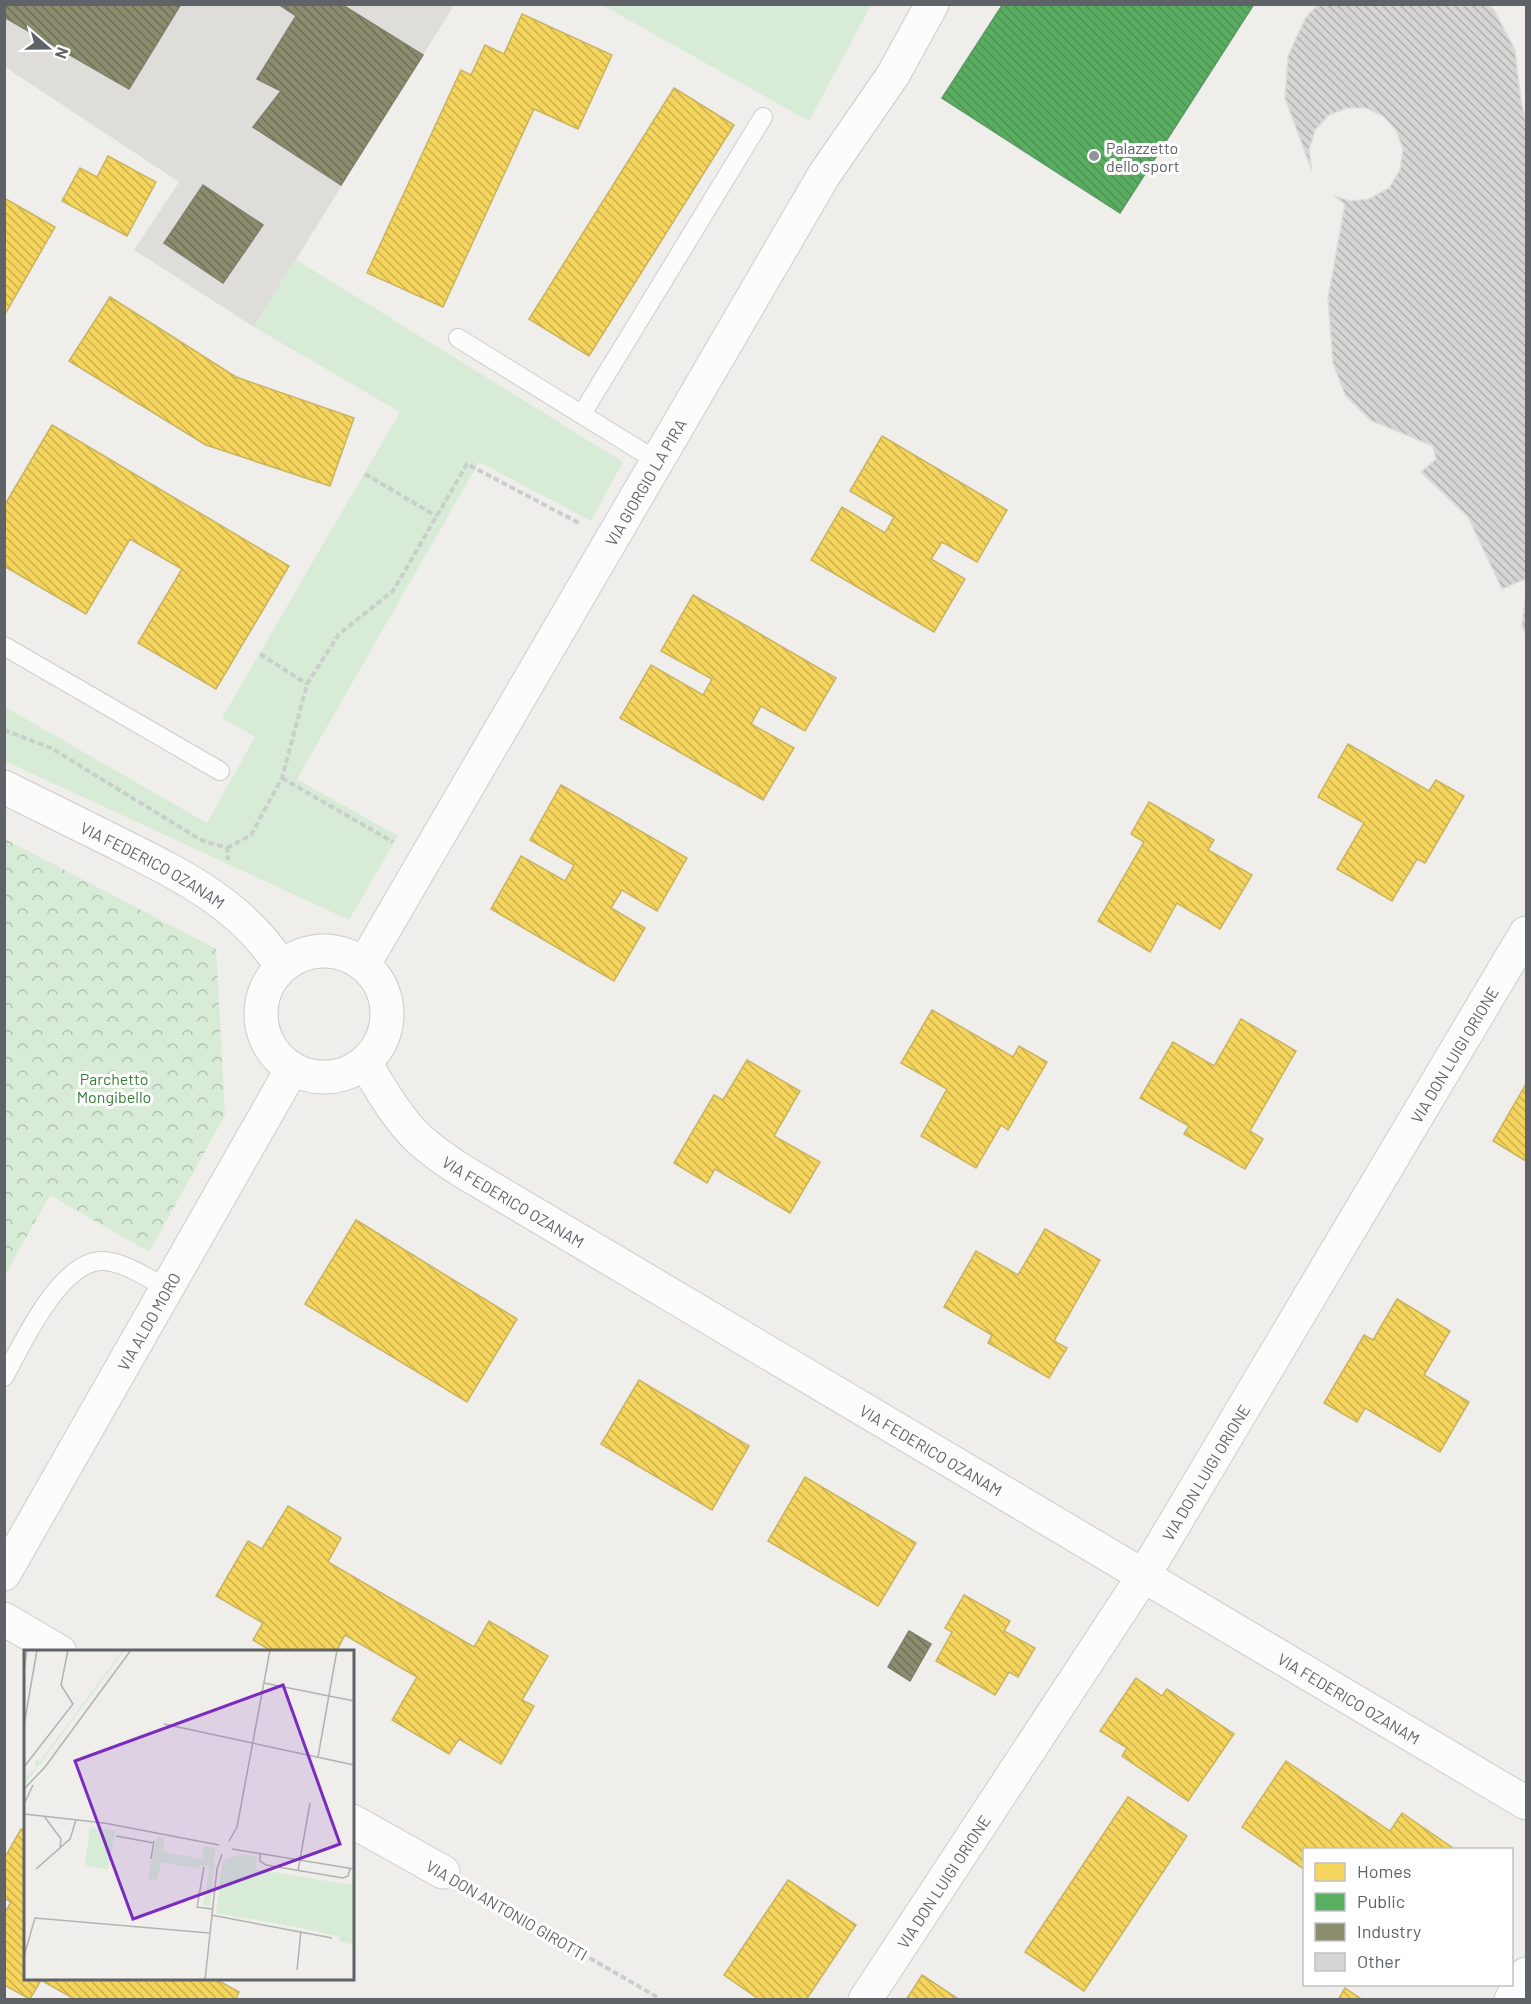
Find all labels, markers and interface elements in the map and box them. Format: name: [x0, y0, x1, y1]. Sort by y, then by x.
north arrow: [18, 18, 78, 78]
text: N: [52, 45, 73, 62]
place label: Palazzetto dello sport: [1106, 138, 1180, 175]
marker: Palazzetto dello sport: [1087, 149, 1101, 163]
street label: VIA GIORGIO LA PIRA: [601, 415, 690, 549]
street label: VIA FEDERICO OZANAM: [78, 817, 229, 912]
street label: VIA DON LUIGI ORIONE: [1406, 983, 1502, 1126]
park label: Parchetto Mongibello: [77, 1069, 151, 1106]
street label: VIA FEDERICO OZANAM: [439, 1151, 588, 1251]
street label: VIA ALDO MORO: [113, 1269, 184, 1373]
street label: VIA FEDERICO OZANAM: [857, 1400, 1006, 1499]
street label: VIA DON LUIGI ORIONE: [1157, 1401, 1253, 1544]
street label: VIA FEDERICO OZANAM: [1275, 1648, 1424, 1748]
inset map: [24, 1650, 354, 1980]
street label: VIA DON LUIGI ORIONE: [892, 1811, 993, 1951]
legend: [1303, 1848, 1513, 1986]
street label: VIA DON ANTONIO GIROTTI: [423, 1856, 591, 1964]
text: Homes: [1357, 1860, 1411, 1882]
text: Public: [1357, 1890, 1405, 1912]
text: Industry: [1357, 1920, 1421, 1942]
text: Other: [1357, 1950, 1401, 1972]

